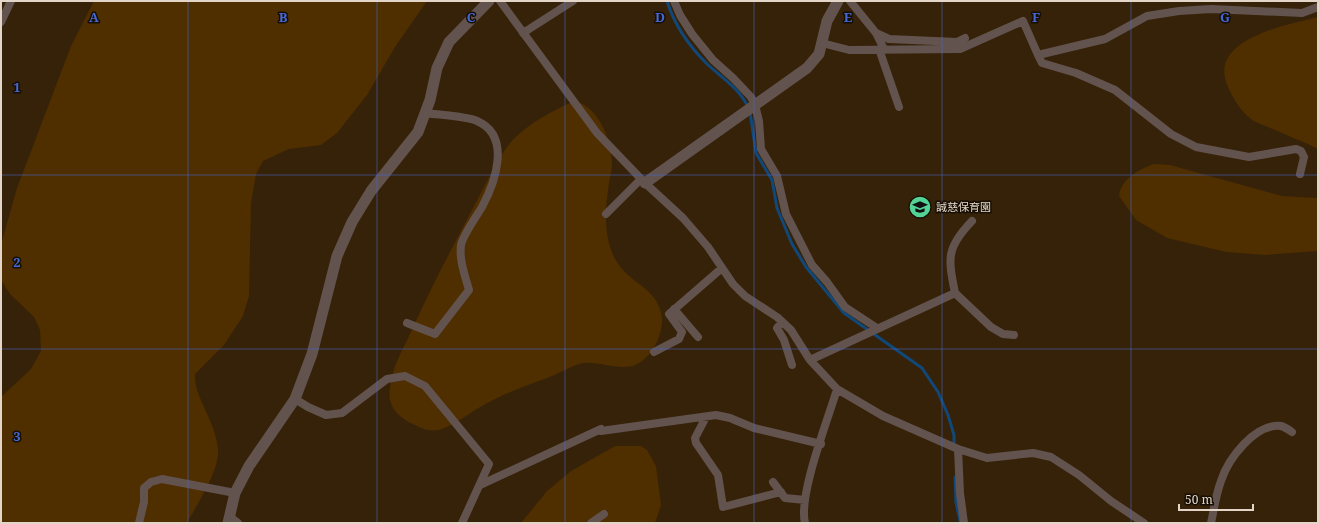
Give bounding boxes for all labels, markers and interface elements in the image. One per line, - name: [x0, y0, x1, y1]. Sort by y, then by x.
- text: A: [89, 8, 99, 26]
- text: B: [279, 8, 288, 26]
- text: C: [467, 8, 476, 26]
- text: D: [655, 8, 665, 26]
- text: E: [844, 8, 853, 26]
- text: F: [1032, 8, 1040, 26]
- text: G: [1220, 8, 1230, 26]
- text: 1: [13, 78, 21, 96]
- school or university icon: 誠慈保育園: [907, 194, 933, 220]
- place label: 誠慈保育園: [936, 199, 991, 214]
- text: 2: [13, 253, 21, 271]
- text: 3: [13, 427, 21, 445]
- scale bar: [1179, 486, 1253, 512]
- text: 50 m: [1185, 491, 1213, 508]

